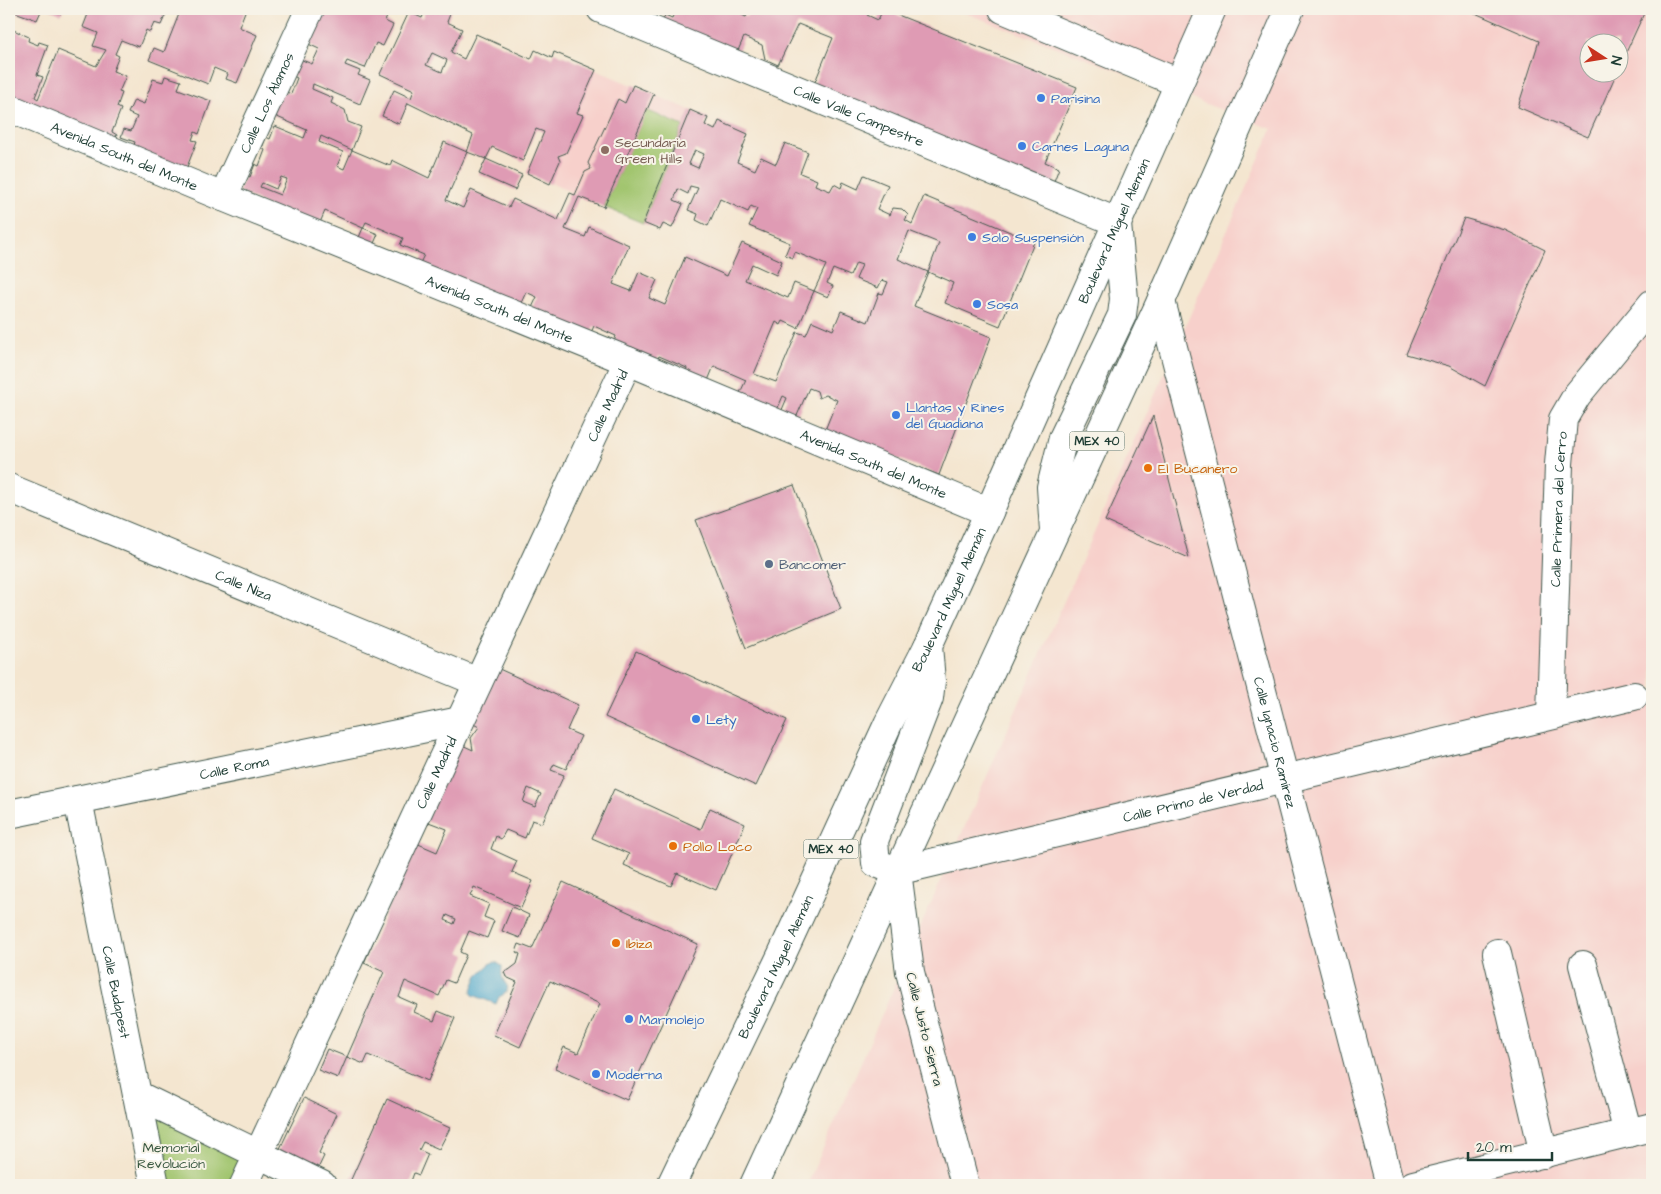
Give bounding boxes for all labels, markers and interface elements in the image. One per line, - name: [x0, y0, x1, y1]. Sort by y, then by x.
- north arrow: [1578, 32, 1628, 82]
- street label: Calle Los Álamos: [236, 49, 300, 157]
- text: N: [1605, 54, 1626, 67]
- street label: Calle Valle Campestre: [790, 81, 927, 152]
- place label: Parisina: [1051, 89, 1100, 109]
- marker: Parisina: [1035, 92, 1047, 104]
- street label: Avenida South del Monte: [48, 117, 201, 197]
- place label: Secundaria Green Hills: [615, 133, 686, 169]
- place label: Carnes Laguna: [1032, 137, 1129, 157]
- marker: Carnes Laguna: [1016, 140, 1028, 152]
- marker: Secundaria Green Hills: [599, 144, 611, 156]
- street label: Boulevard Miguel Alemán: [1074, 155, 1156, 307]
- place label: Solo Suspensión: [982, 228, 1084, 248]
- marker: Solo Suspensión: [966, 231, 978, 243]
- street label: Avenida South del Monte: [422, 271, 576, 349]
- place label: Sosa: [987, 295, 1018, 315]
- marker: Sosa: [971, 298, 983, 310]
- street label: Calle Madrid: [583, 367, 634, 445]
- place label: Llantas y Rines del Guadiana: [906, 398, 1004, 434]
- marker: Llantas y Rines del Guadiana: [890, 409, 902, 421]
- street label: Avenida South del Monte: [797, 425, 950, 504]
- street label: Calle Primera del Cerro: [1546, 430, 1573, 587]
- road number: MEX 40: [1070, 432, 1124, 451]
- place label: El Bucanero: [1158, 459, 1237, 479]
- marker: El Bucanero: [1142, 462, 1154, 474]
- street label: Boulevard Miguel Alemán: [907, 525, 992, 676]
- place label: Bancomer: [779, 555, 846, 575]
- marker: Bancomer: [763, 558, 775, 570]
- street label: Calle Niza: [212, 565, 275, 607]
- street label: Calle Ignacio Ramírez: [1248, 675, 1301, 811]
- place label: Lety: [706, 710, 737, 730]
- marker: Lety: [690, 713, 702, 725]
- street label: Calle Madrid: [412, 734, 463, 812]
- street label: Calle Roma: [198, 752, 271, 785]
- street label: Calle Primo de Verdad: [1121, 775, 1265, 828]
- place label: Pollo Loco: [683, 837, 752, 857]
- marker: Pollo Loco: [667, 840, 679, 852]
- road number: MEX 40: [804, 840, 858, 859]
- street label: Boulevard Miguel Alemán: [734, 892, 819, 1042]
- place label: Ibiza: [626, 934, 652, 954]
- marker: Ibiza: [610, 937, 622, 949]
- street label: Calle Budapest: [96, 944, 135, 1041]
- street label: Calle Justo Sierra: [900, 970, 948, 1088]
- place label: Marmolejo: [639, 1010, 704, 1030]
- marker: Marmolejo: [623, 1013, 635, 1025]
- place label: Moderna: [606, 1065, 662, 1085]
- marker: Moderna: [590, 1068, 602, 1080]
- scale bar: [1468, 1129, 1552, 1161]
- text: 20 m: [1476, 1137, 1512, 1158]
- park label: Memorial Revolución: [137, 1138, 205, 1174]

